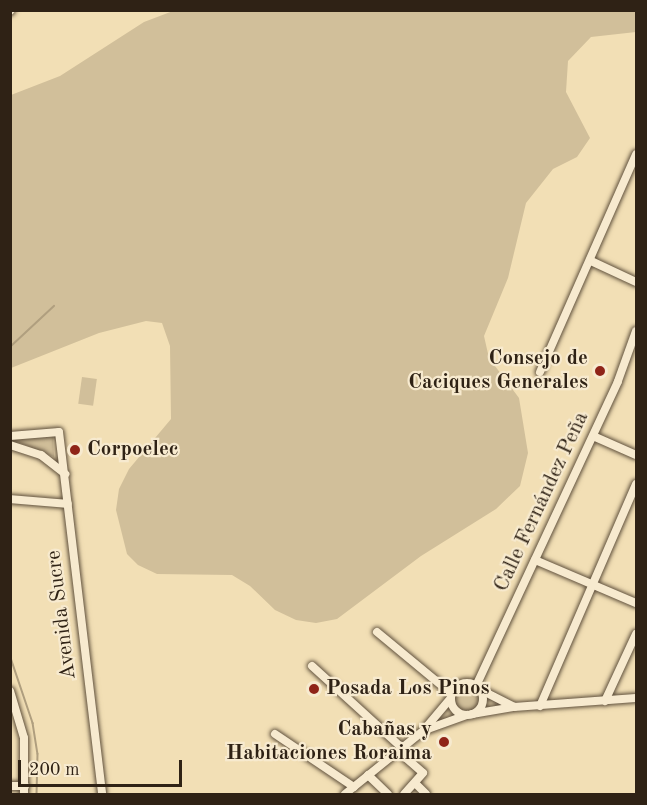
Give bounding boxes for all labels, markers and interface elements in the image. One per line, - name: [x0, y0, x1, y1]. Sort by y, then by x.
- place label: Consejo de Caciques Generales: [408, 346, 588, 396]
- marker: Consejo de Caciques Generales: [593, 364, 607, 378]
- street label: Calle Fernández Peña: [489, 408, 595, 596]
- place label: Corpoelec: [87, 437, 179, 463]
- marker: Corpoelec: [68, 443, 82, 457]
- street label: Avenida Sucre: [42, 549, 82, 681]
- place label: Posada Los Pinos: [326, 676, 490, 702]
- marker: Posada Los Pinos: [307, 682, 321, 696]
- place label: Cabañas y Habitaciones Roraima: [226, 717, 432, 767]
- marker: Cabañas y Habitaciones Roraima: [437, 735, 451, 749]
- scale bar: [21, 748, 184, 786]
- text: 200 m: [29, 761, 80, 779]

